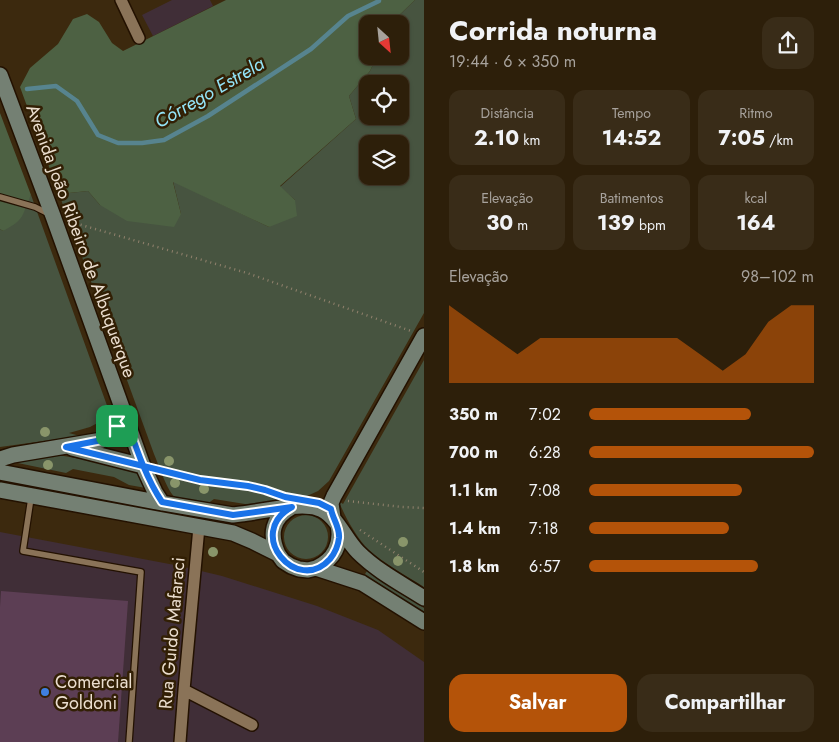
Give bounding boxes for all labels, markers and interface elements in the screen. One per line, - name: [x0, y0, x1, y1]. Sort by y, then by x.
- text: Corrida noturna: [449, 10, 657, 51]
- north arrow: [359, 15, 409, 65]
- map controls: [359, 15, 409, 185]
- button: share: [762, 17, 814, 69]
- water label: Córrego Estrela: [149, 50, 270, 135]
- text: 19:44 · 6 × 350 m: [449, 50, 576, 73]
- button: locate: [359, 75, 409, 125]
- street label: Avenida João Ribeiro de Albuquerque: [19, 101, 143, 381]
- text: Distância: [480, 103, 534, 123]
- text: Tempo: [612, 103, 651, 123]
- text: Ritmo: [739, 103, 773, 123]
- text: 2.10: [474, 123, 519, 153]
- text: 14:52: [602, 123, 661, 153]
- text: 7:05: [718, 123, 765, 153]
- text: km: [519, 130, 540, 150]
- text: /km: [765, 130, 794, 150]
- button: layers: [359, 135, 409, 185]
- text: Elevação: [481, 188, 533, 208]
- text: Batimentos: [600, 188, 663, 208]
- text: kcal: [745, 188, 767, 208]
- text: 30: [486, 208, 513, 238]
- text: 139: [597, 208, 635, 238]
- text: 164: [736, 208, 776, 238]
- text: m: [513, 215, 528, 235]
- text: bpm: [635, 215, 666, 235]
- text: Elevação: [449, 265, 508, 288]
- text: 98–102 m: [741, 265, 814, 288]
- text: 350 m: [449, 403, 498, 426]
- text: 7:02: [529, 403, 561, 426]
- pin: [96, 405, 138, 447]
- icon: arrive: [103, 412, 131, 440]
- text: 700 m: [449, 441, 498, 464]
- text: 6:28: [529, 441, 561, 464]
- text: 1.1 km: [449, 479, 498, 502]
- text: 7:08: [529, 479, 561, 502]
- text: 1.4 km: [449, 517, 501, 540]
- text: 7:18: [529, 517, 558, 540]
- text: 1.8 km: [449, 555, 499, 578]
- text: 6:57: [529, 555, 560, 578]
- street label: Rua Guido Mafaraci: [152, 556, 192, 710]
- place label: Comercial Goldoni: [55, 669, 132, 716]
- button: Salvar: [449, 674, 627, 732]
- button: Compartilhar: [637, 674, 814, 732]
- marker: Comercial Goldoni: [39, 686, 51, 698]

